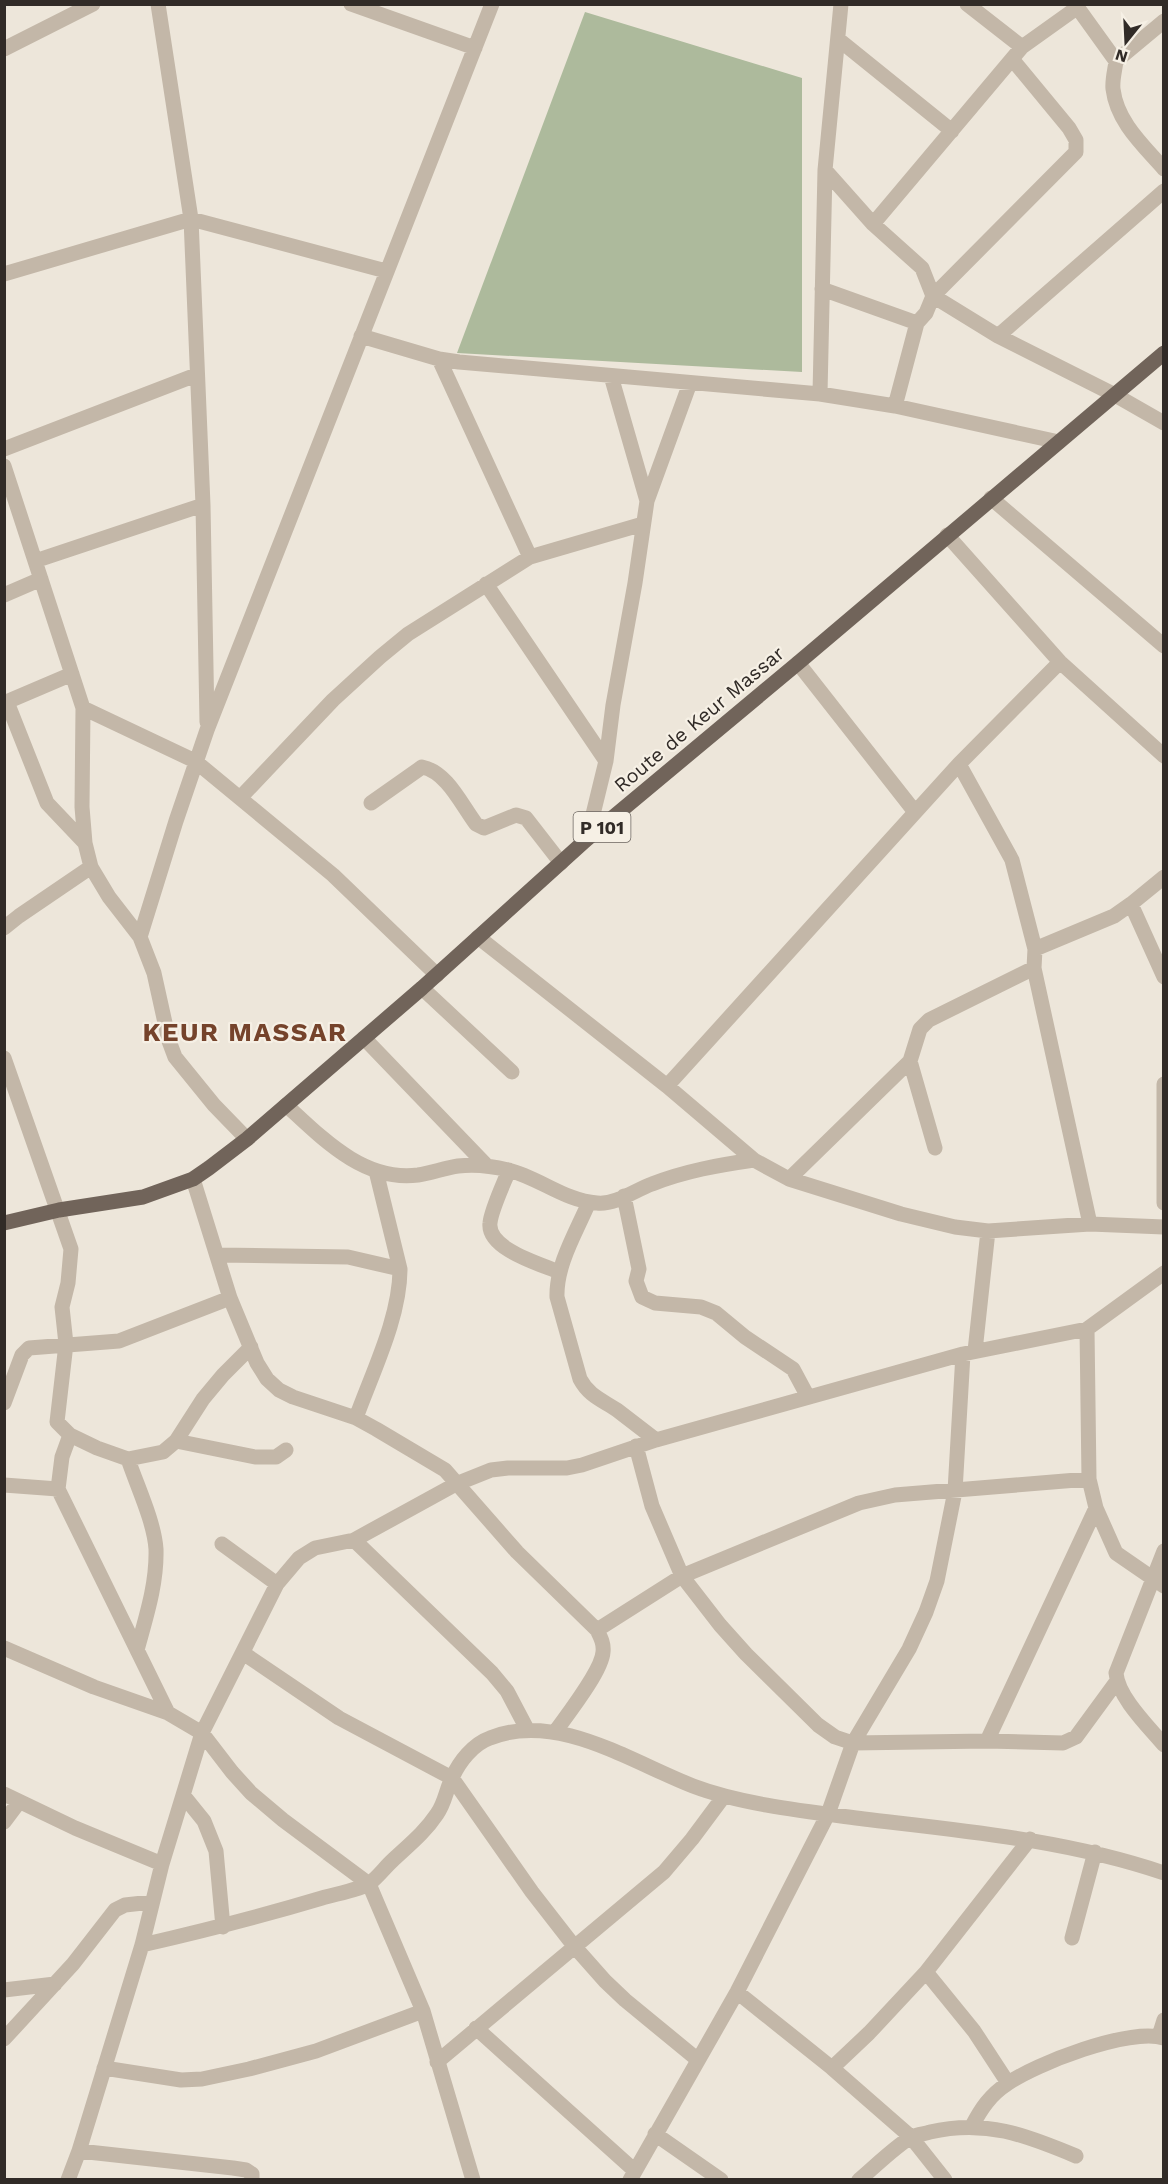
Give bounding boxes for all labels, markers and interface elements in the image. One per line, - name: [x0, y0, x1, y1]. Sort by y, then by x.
- north arrow: [1096, 12, 1156, 72]
- text: N: [1113, 45, 1130, 67]
- street label: Route de Keur Massar: [609, 641, 789, 797]
- road number: P 101: [574, 812, 630, 842]
- district label: KEUR MASSAR: [143, 1017, 347, 1047]

